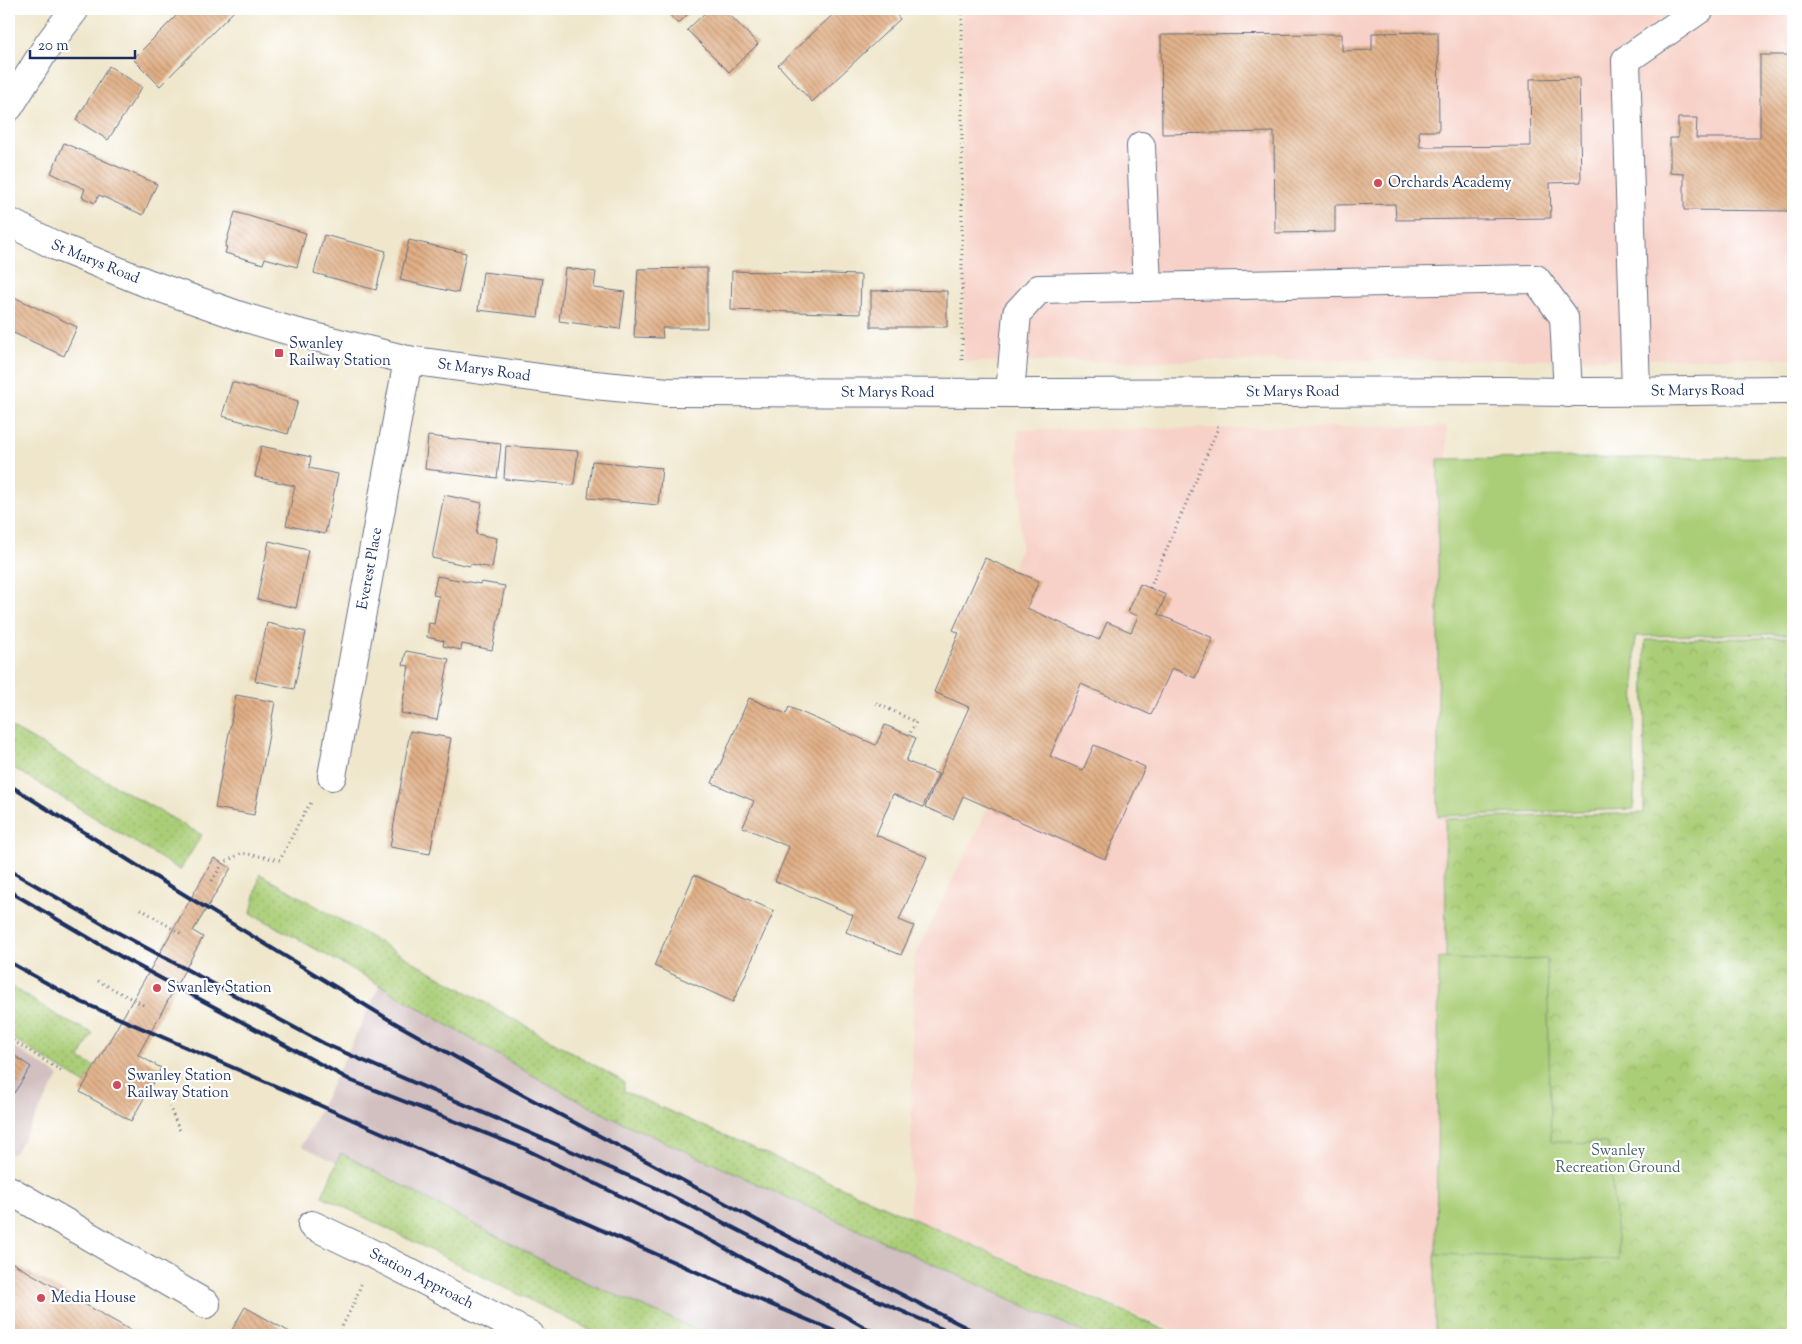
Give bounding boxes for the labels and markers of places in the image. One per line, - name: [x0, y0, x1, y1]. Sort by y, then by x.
- place label: Orchards Academy: [1388, 173, 1512, 194]
- marker: Orchards Academy: [1372, 177, 1384, 189]
- place label: Swanley Railway Station: [289, 334, 391, 372]
- marker: Swanley Railway Station: [273, 347, 285, 359]
- place label: Swanley Station: [167, 978, 272, 999]
- marker: Swanley Station: [151, 982, 163, 994]
- place label: Swanley Station Railway Station: [127, 1066, 232, 1104]
- marker: Swanley Station Railway Station: [111, 1079, 123, 1091]
- place label: Media House: [51, 1288, 136, 1309]
- marker: Media House: [35, 1292, 47, 1304]

